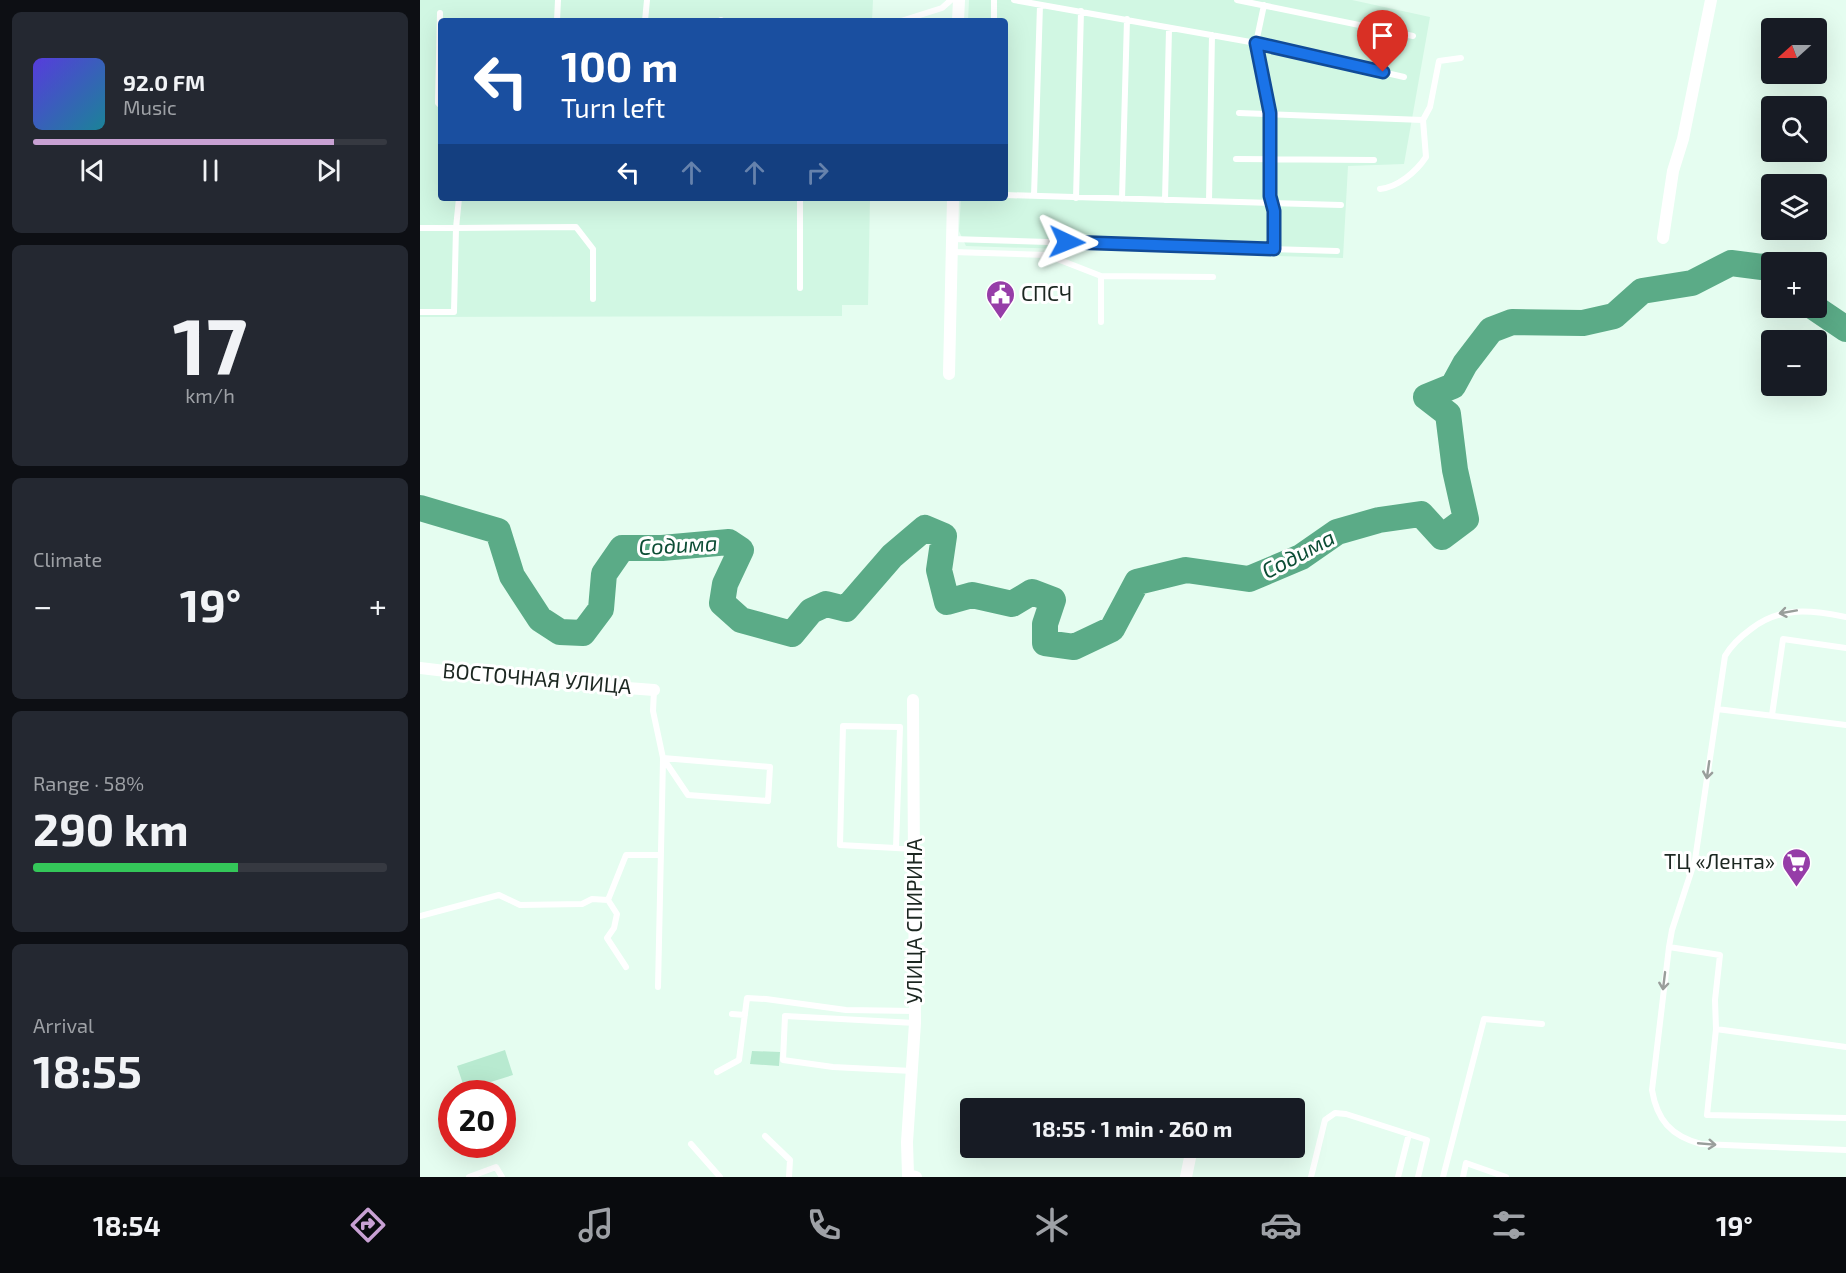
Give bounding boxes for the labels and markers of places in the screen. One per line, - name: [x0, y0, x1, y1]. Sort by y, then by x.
- pin: [1357, 10, 1408, 72]
- public building icon: СПСЧ: [984, 278, 1016, 320]
- place label: СПСЧ: [1021, 280, 1072, 305]
- supermarket icon: ТЦ «Лента»: [1780, 846, 1812, 888]
- place label: ТЦ «Лента»: [1664, 848, 1775, 873]

